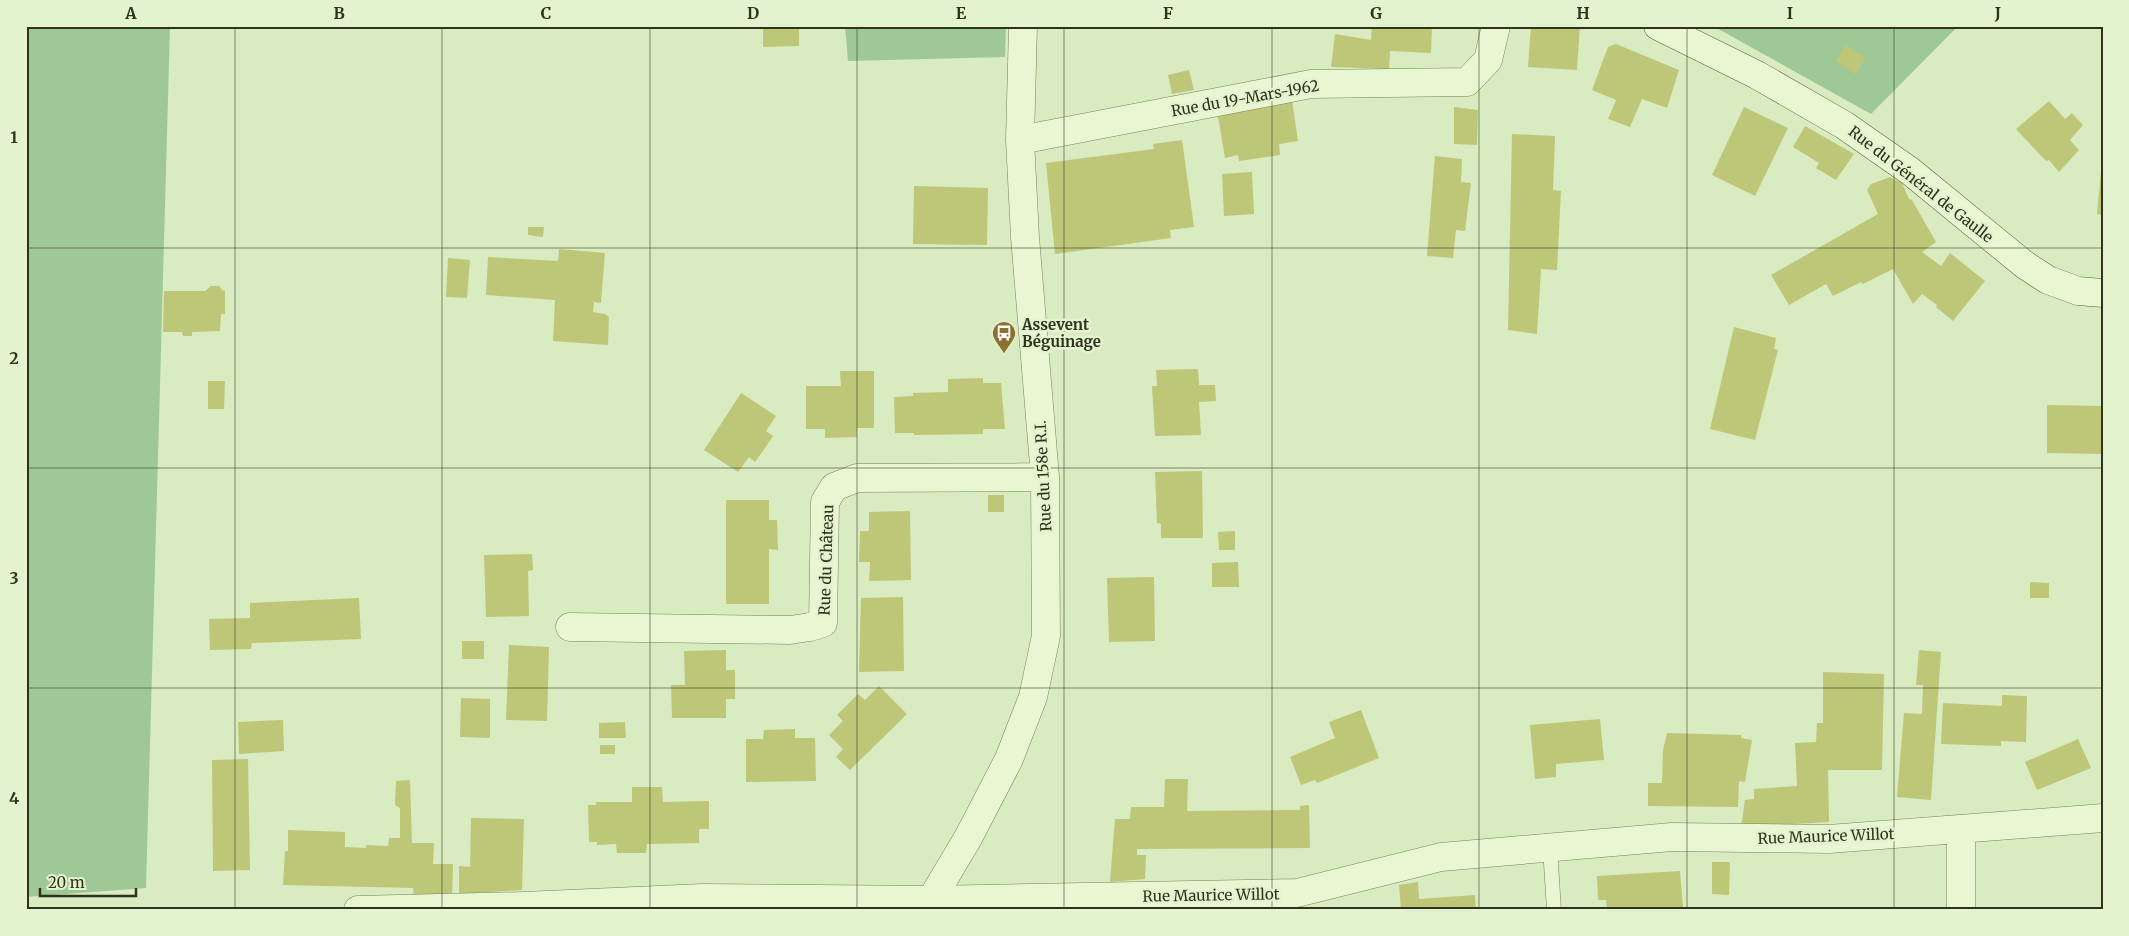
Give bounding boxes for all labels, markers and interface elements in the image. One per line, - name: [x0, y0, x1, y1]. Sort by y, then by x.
- text: A: [124, 3, 137, 23]
- text: B: [333, 3, 345, 23]
- text: C: [541, 3, 551, 23]
- text: D: [747, 3, 759, 23]
- text: E: [956, 3, 967, 23]
- text: F: [1163, 3, 1173, 23]
- text: G: [1370, 3, 1382, 23]
- text: H: [1576, 3, 1590, 23]
- text: I: [1787, 3, 1793, 23]
- text: J: [1994, 3, 2001, 23]
- street label: Rue du 19-Mars-1962: [1170, 76, 1320, 120]
- street label: Rue du Général de Gaulle: [1845, 122, 1997, 247]
- text: 1: [10, 127, 18, 147]
- place label: Assevent Béguinage: [1021, 315, 1101, 351]
- bus stop icon: Assevent Béguinage: [991, 320, 1017, 354]
- text: 2: [9, 348, 19, 368]
- street label: Rue du 158e R.I.: [1031, 420, 1055, 532]
- street label: Rue du Château: [815, 504, 837, 616]
- text: 3: [9, 568, 19, 588]
- text: 4: [9, 788, 19, 808]
- street label: Rue Maurice Willot: [1757, 824, 1895, 848]
- scale bar: [40, 866, 136, 898]
- text: 20 m: [48, 873, 85, 892]
- street label: Rue Maurice Willot: [1142, 884, 1280, 906]

